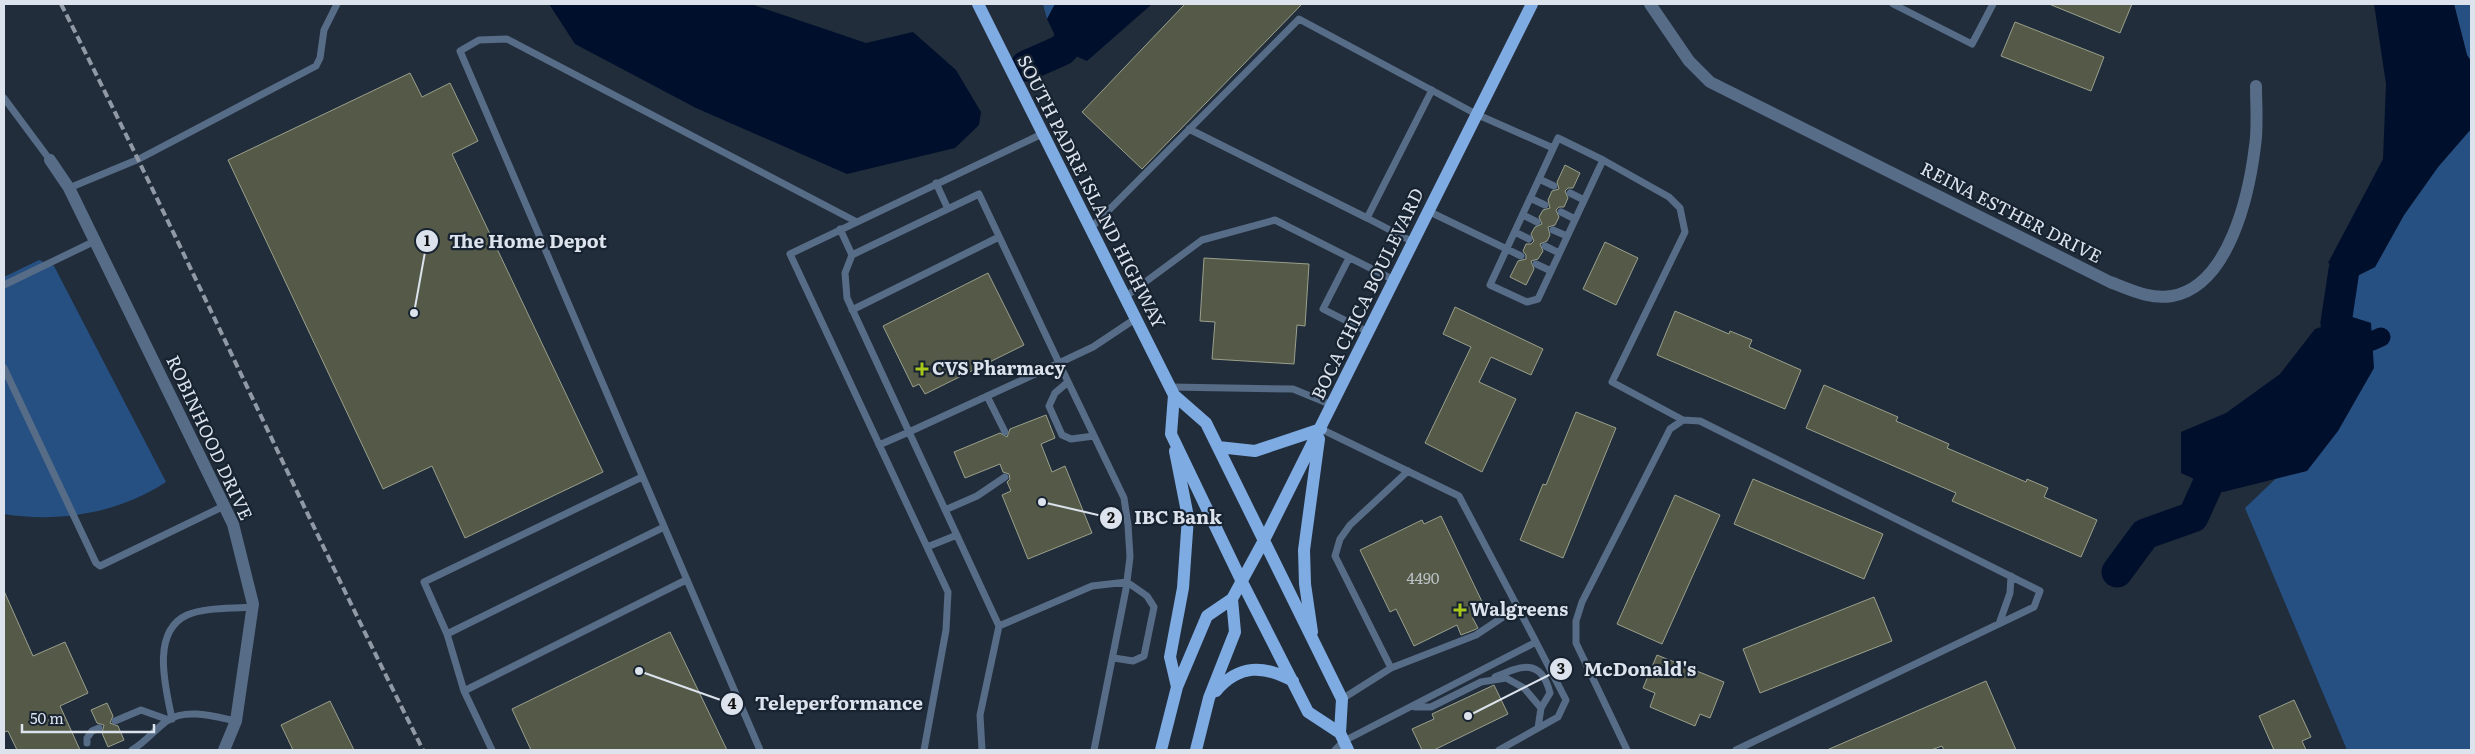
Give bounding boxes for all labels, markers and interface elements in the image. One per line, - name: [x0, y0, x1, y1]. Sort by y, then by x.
- street label: SOUTH PADRE ISLAND HIGHWAY: [1011, 50, 1173, 333]
- street label: REINA ESTHER DRIVE: [1916, 154, 2107, 269]
- street label: BOCA CHICA BOULEVARD: [1304, 183, 1430, 404]
- callout: The Home Depot: [414, 224, 617, 258]
- text: The Home Depot: [449, 226, 607, 254]
- text: 1: [424, 228, 430, 251]
- street label: ROBINHOOD DRIVE: [160, 350, 260, 524]
- place label: CVS Pharmacy: [932, 354, 1065, 381]
- marker: CVS Pharmacy: [916, 363, 928, 375]
- callout: IBC Bank: [1099, 501, 1232, 535]
- text: IBC Bank: [1134, 502, 1222, 530]
- text: 2: [1107, 505, 1115, 528]
- house number: 4490: [1406, 566, 1440, 589]
- place label: Walgreens: [1470, 595, 1568, 622]
- marker: Walgreens: [1454, 604, 1466, 616]
- callout: McDonald's: [1549, 652, 1706, 686]
- text: McDonald's: [1584, 654, 1696, 682]
- text: 3: [1557, 656, 1565, 679]
- callout: Teleperformance: [720, 687, 933, 721]
- text: Teleperformance: [755, 688, 923, 716]
- text: 4: [727, 691, 737, 714]
- scale bar: [22, 702, 155, 734]
- text: 50 m: [30, 706, 64, 729]

